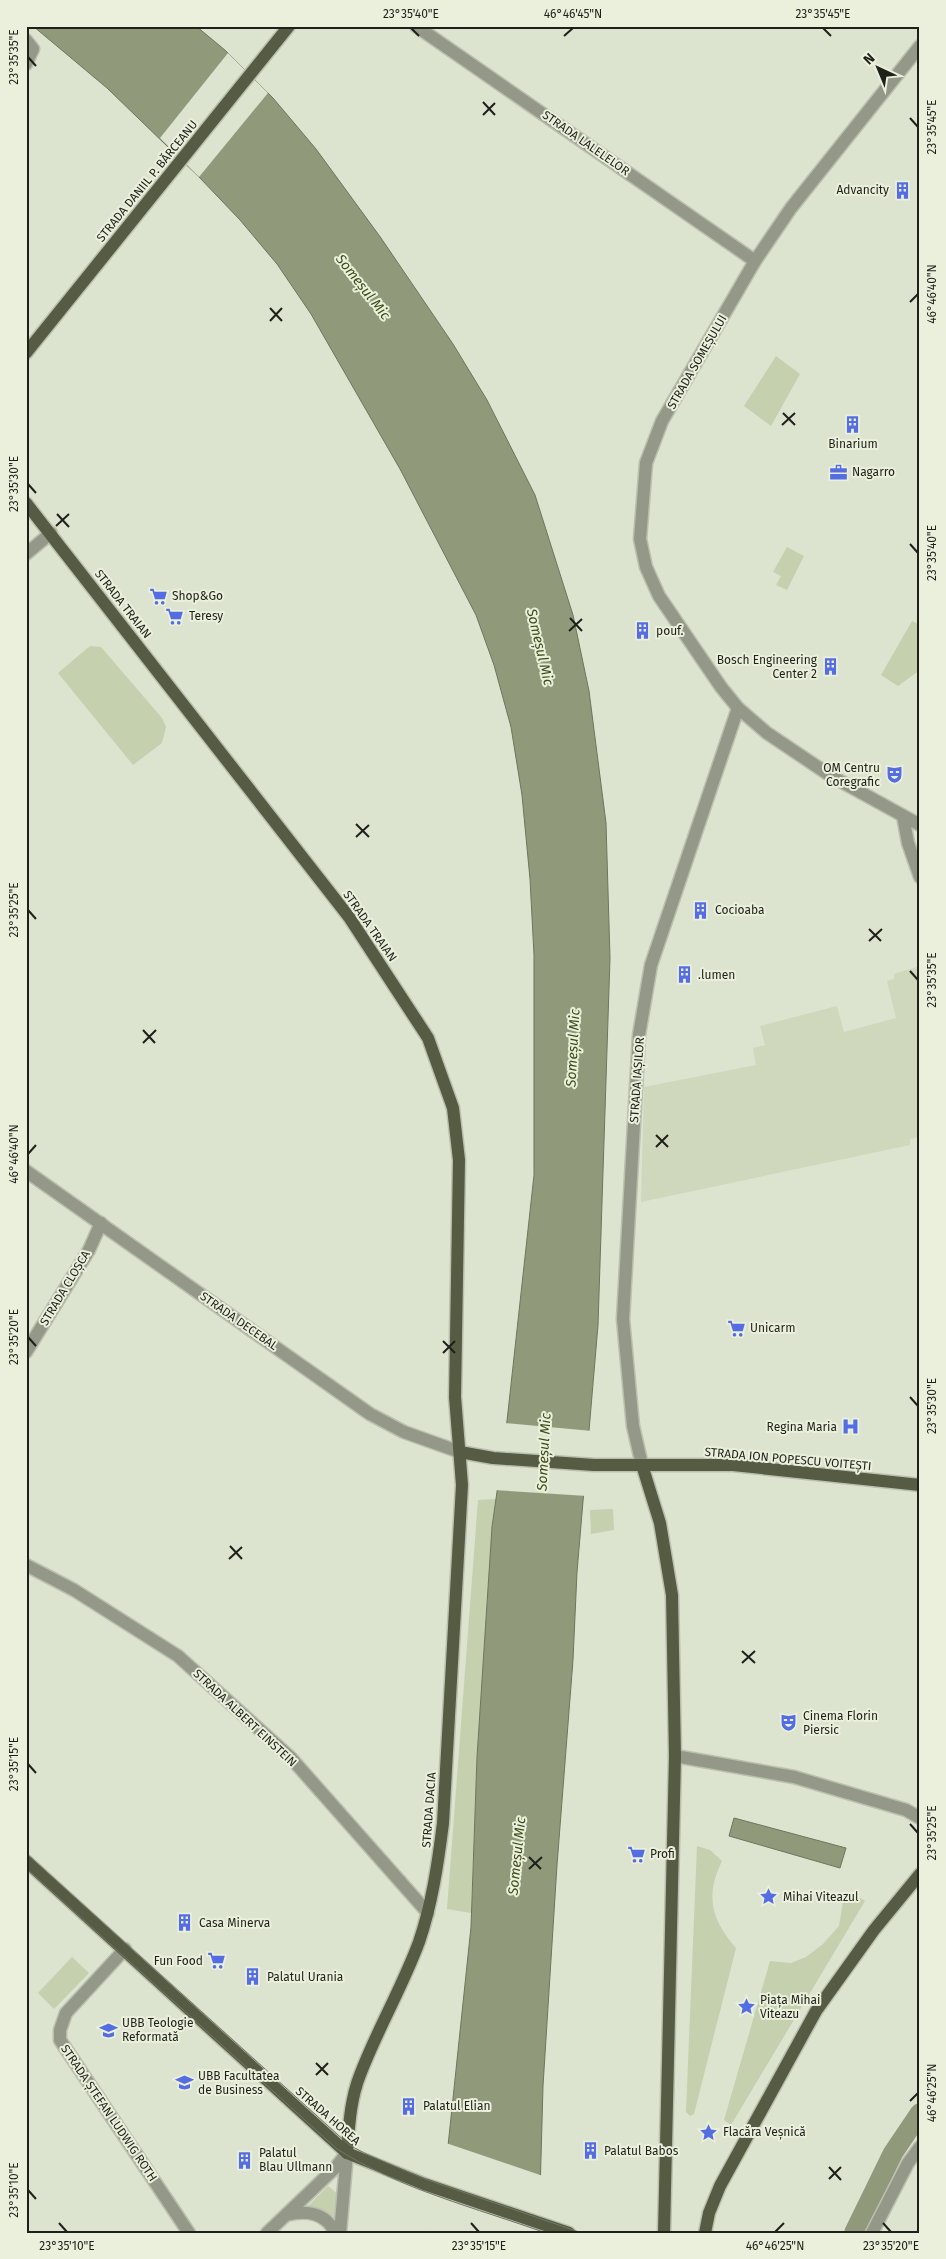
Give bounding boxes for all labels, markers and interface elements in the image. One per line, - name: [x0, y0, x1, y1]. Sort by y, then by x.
- text: 23°35'40"E: [383, 7, 439, 21]
- text: 46°46'45"N: [544, 7, 602, 21]
- text: 23°35'45"E: [795, 7, 851, 21]
- text: 23°35'35"E: [7, 29, 21, 85]
- north arrow: [854, 42, 904, 92]
- text: N: [860, 50, 879, 68]
- text: 23°35'45"E: [925, 99, 939, 155]
- street label: STRADA LALELELOR: [540, 108, 632, 178]
- street label: STRADA DANIIL P. BĂRCEANU: [93, 117, 200, 245]
- building icon: Advancity: [893, 180, 913, 200]
- place label: Advancity: [836, 183, 889, 197]
- water label: Someșul Mic: [332, 250, 394, 323]
- text: 46°46'40"N: [925, 264, 939, 324]
- street label: STRADA SOMEȘULUI: [664, 312, 731, 412]
- building icon: Binarium: [843, 415, 863, 435]
- place label: Binarium: [828, 437, 878, 451]
- text: 23°35'30"E: [7, 456, 21, 512]
- office icon: Nagarro: [828, 462, 848, 482]
- place label: Nagarro: [852, 465, 895, 479]
- text: 23°35'40"E: [925, 525, 939, 581]
- street label: STRADA TRAIAN: [92, 567, 154, 641]
- supermarket icon: Shop&Go: [148, 586, 168, 606]
- place label: Shop&Go: [172, 589, 223, 603]
- supermarket icon: Teresy: [165, 606, 185, 626]
- water label: Someșul Mic: [523, 606, 557, 687]
- place label: Teresy: [189, 609, 223, 623]
- building icon: pouf.: [632, 621, 652, 641]
- place label: pouf.: [656, 624, 684, 638]
- place label: Bosch Engineering Center 2: [717, 653, 818, 681]
- building icon: Bosch Engineering Center 2: [821, 657, 841, 677]
- place label: OM Centru Coregrafic: [823, 761, 880, 789]
- theatre icon: OM Centru Coregrafic: [884, 765, 904, 785]
- text: 23°35'25"E: [7, 882, 21, 938]
- street label: STRADA TRAIAN: [340, 888, 400, 964]
- building icon: Cocioaba: [691, 900, 711, 920]
- place label: Cocioaba: [715, 903, 765, 917]
- text: 23°35'35"E: [925, 952, 939, 1008]
- building icon: .lumen: [674, 965, 694, 985]
- place label: .lumen: [698, 968, 735, 982]
- water label: Someșul Mic: [562, 1008, 584, 1089]
- street label: STRADA IAȘILOR: [627, 1037, 648, 1123]
- text: 46°46'40"N: [7, 1124, 21, 1184]
- street label: STRADA CLOȘCA: [37, 1248, 94, 1329]
- street label: STRADA DECEBAL: [198, 1289, 281, 1353]
- text: 23°35'20"E: [7, 1309, 21, 1365]
- supermarket icon: Unicarm: [726, 1318, 746, 1338]
- place label: Unicarm: [750, 1321, 795, 1335]
- text: 23°35'30"E: [925, 1378, 939, 1434]
- water label: Someșul Mic: [533, 1412, 555, 1493]
- hospital icon: Regina Maria: [841, 1417, 861, 1437]
- place label: Regina Maria: [767, 1420, 837, 1434]
- street label: STRADA ION POPESCU VOITEȘTI: [704, 1445, 872, 1474]
- street label: STRADA ALBERT EINSTEIN: [190, 1666, 300, 1770]
- place label: Cinema Florin Piersic: [803, 1709, 878, 1737]
- theatre icon: Cinema Florin Piersic: [779, 1713, 799, 1733]
- text: 23°35'15"E: [7, 1737, 21, 1791]
- street label: STRADA DACIA: [419, 1772, 439, 1848]
- text: 23°35'25"E: [925, 1805, 939, 1861]
- water label: Someșul Mic: [504, 1816, 530, 1897]
- supermarket icon: Profi: [626, 1844, 646, 1864]
- place label: Profi: [650, 1847, 675, 1861]
- place icon: Mihai Viteazul: [759, 1887, 779, 1907]
- place label: Mihai Viteazul: [783, 1890, 859, 1904]
- building icon: Casa Minerva: [175, 1913, 195, 1933]
- place label: Casa Minerva: [199, 1916, 270, 1930]
- supermarket icon: Fun Food: [207, 1951, 227, 1971]
- place label: Fun Food: [154, 1954, 203, 1968]
- building icon: Palatul Urania: [243, 1967, 263, 1987]
- place label: Palatul Urania: [267, 1970, 343, 1984]
- place label: Piața Mihai Viteazu: [760, 1993, 821, 2021]
- place icon: Piața Mihai Viteazu: [736, 1997, 756, 2017]
- place label: UBB Teologie Reformată: [122, 2016, 193, 2044]
- school or university icon: UBB Teologie Reformată: [98, 2020, 118, 2040]
- street label: STRADA ȘTEFAN LUDWIG ROTH: [57, 2042, 160, 2184]
- text: 46°46'25"N: [925, 2064, 939, 2122]
- place label: UBB Facultatea de Business: [198, 2069, 279, 2097]
- school or university icon: UBB Facultatea de Business: [174, 2073, 194, 2093]
- street label: STRADA HOREA: [293, 2084, 363, 2148]
- building icon: Palatul Elian: [399, 2096, 419, 2116]
- place label: Palatul Elian: [423, 2099, 491, 2113]
- place icon: Flacăra Veșnică: [699, 2122, 719, 2142]
- place label: Flacăra Veșnică: [723, 2125, 806, 2140]
- building icon: Palatul Babos: [580, 2141, 600, 2161]
- place label: Palatul Babos: [604, 2144, 679, 2158]
- place label: Palatul Blau Ullmann: [259, 2146, 332, 2174]
- building icon: Palatul Blau Ullmann: [235, 2150, 255, 2170]
- text: 23°35'10"E: [7, 2162, 21, 2218]
- text: 23°35'10"E: [39, 2239, 95, 2253]
- text: 23°35'15"E: [452, 2239, 506, 2253]
- text: 46°46'25"N: [746, 2239, 804, 2253]
- text: 23°35'20"E: [863, 2239, 919, 2253]

